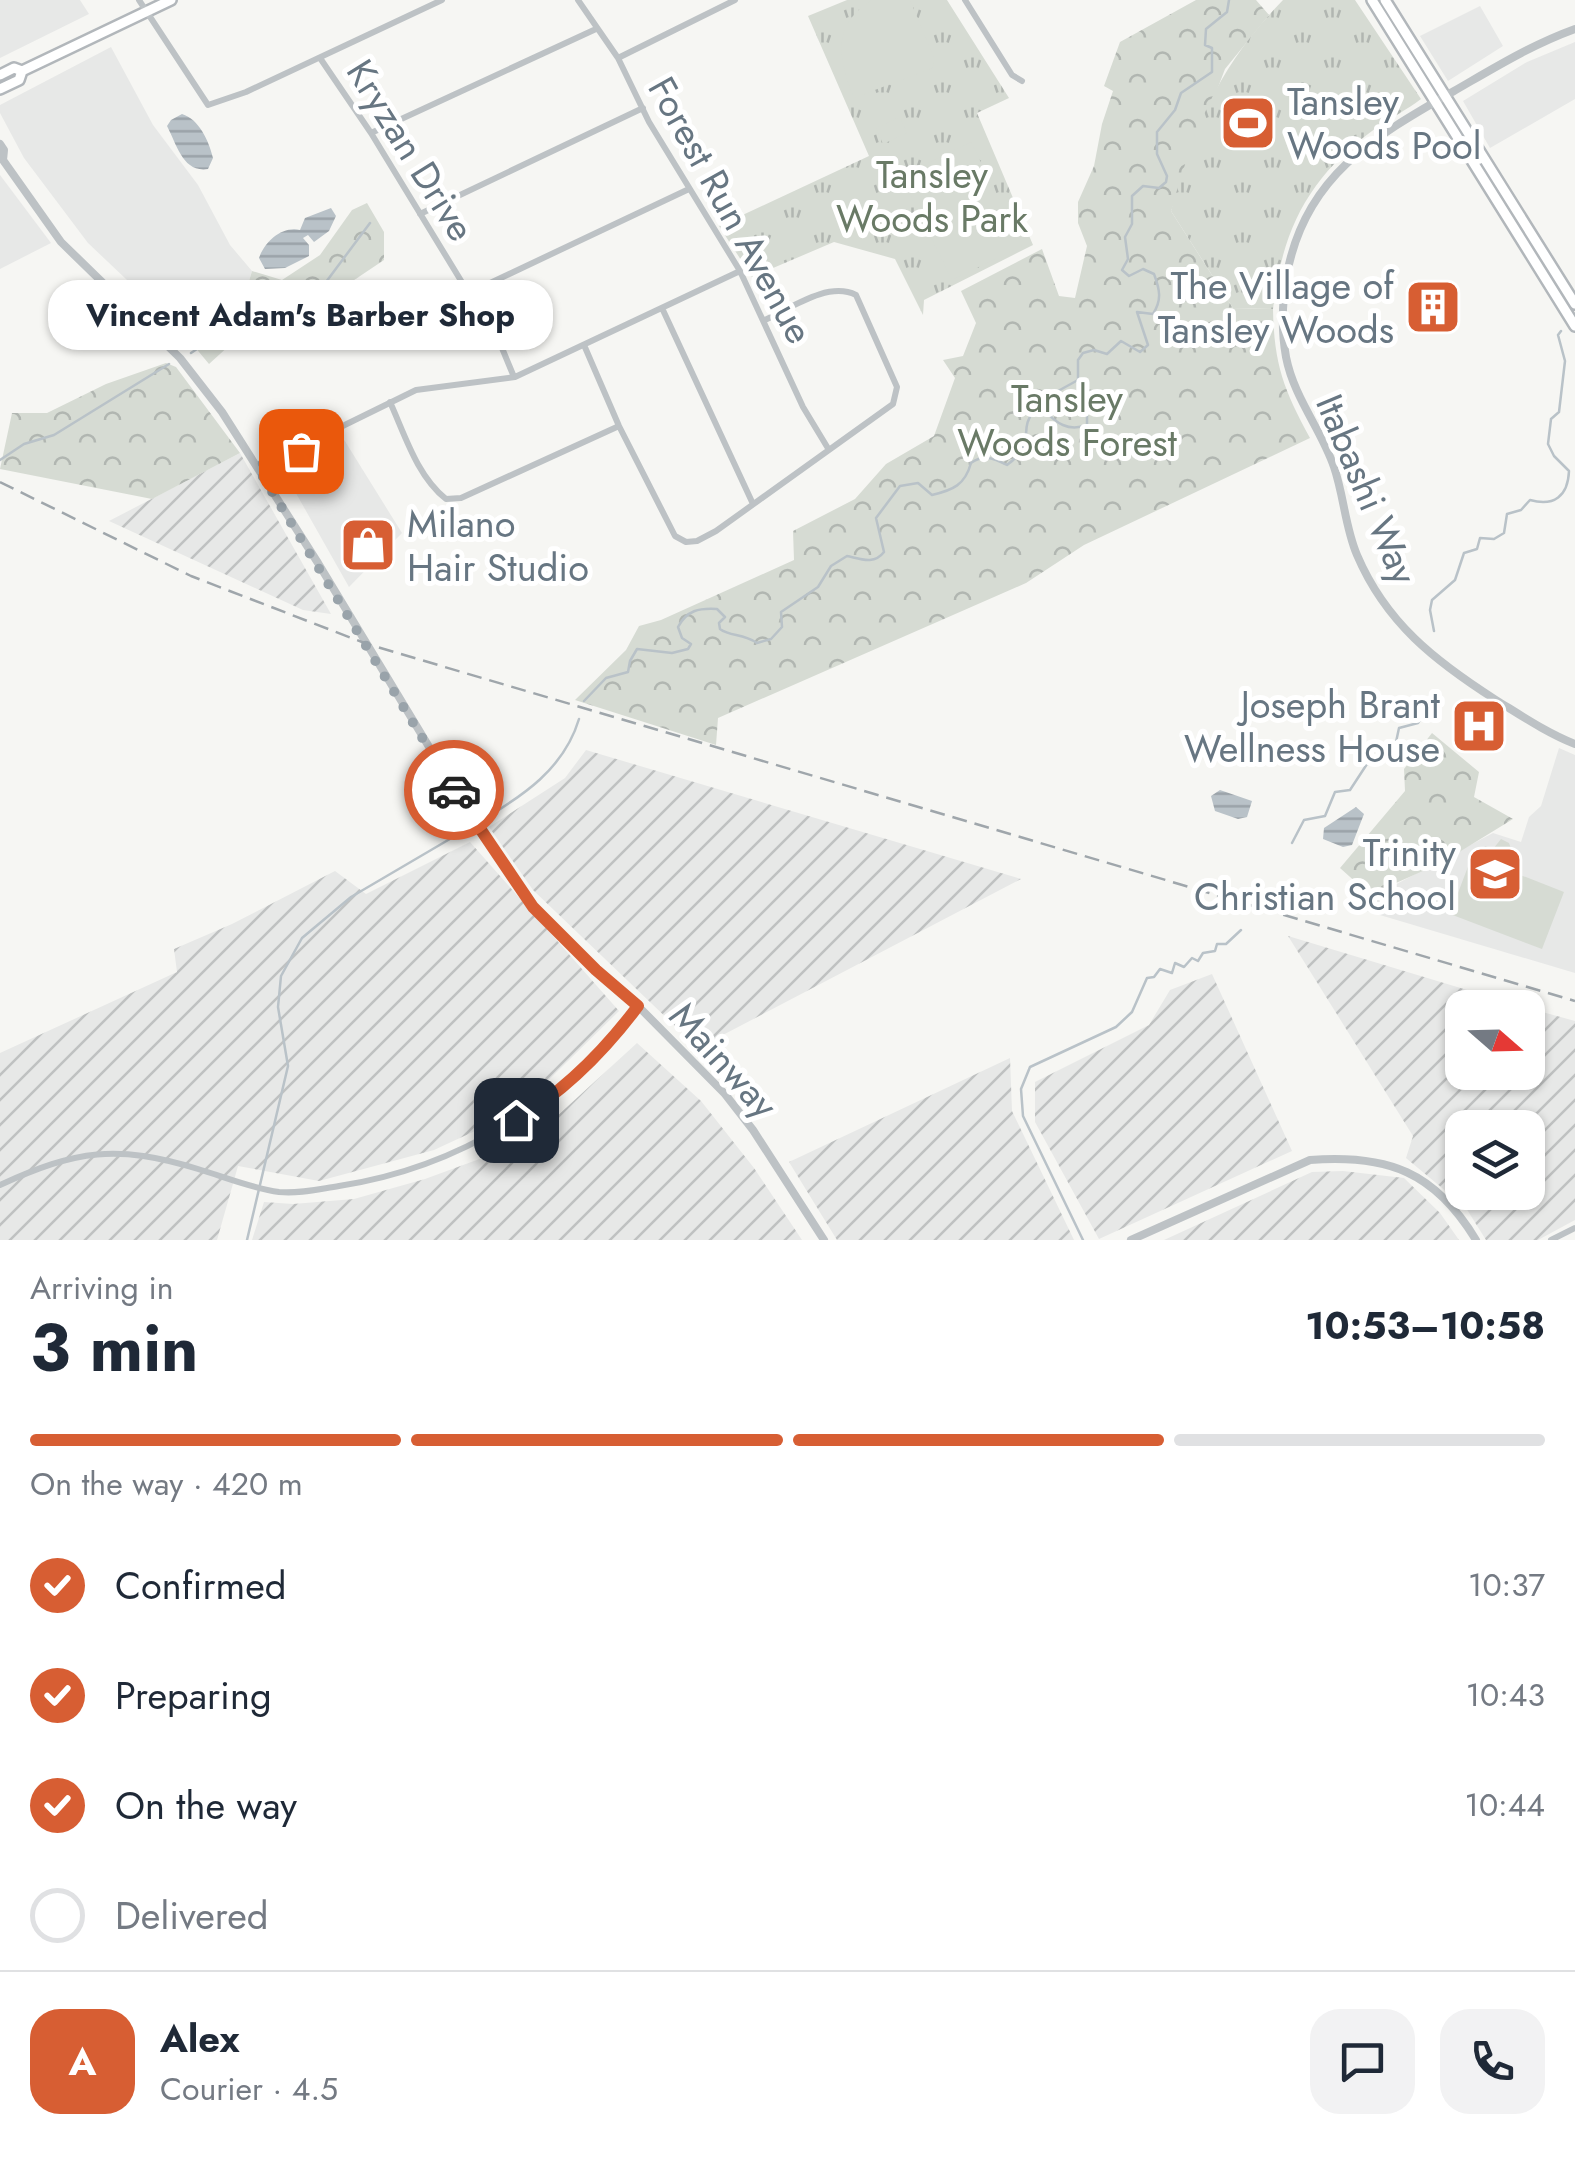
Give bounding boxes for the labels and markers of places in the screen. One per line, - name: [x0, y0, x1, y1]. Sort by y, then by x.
- place label: Tansley Woods Pool: [1287, 74, 1481, 173]
- sports icon: Tansley Woods Pool: [1218, 93, 1278, 153]
- place label: The Village of Tansley Woods: [1158, 258, 1395, 357]
- building icon: The Village of Tansley Woods: [1403, 277, 1463, 337]
- callout: Vincent Adam's Barber Shop: [49, 281, 554, 351]
- pin: [259, 409, 344, 494]
- place label: Milano Hair Studio: [407, 496, 589, 595]
- shop icon: Milano Hair Studio: [338, 515, 398, 575]
- place label: Joseph Brant Wellness House: [1184, 677, 1440, 776]
- hospital icon: Joseph Brant Wellness House: [1449, 696, 1509, 756]
- place label: Trinity Christian School: [1194, 825, 1456, 924]
- school or university icon: Trinity Christian School: [1465, 844, 1525, 904]
- pin: [474, 1078, 559, 1163]

